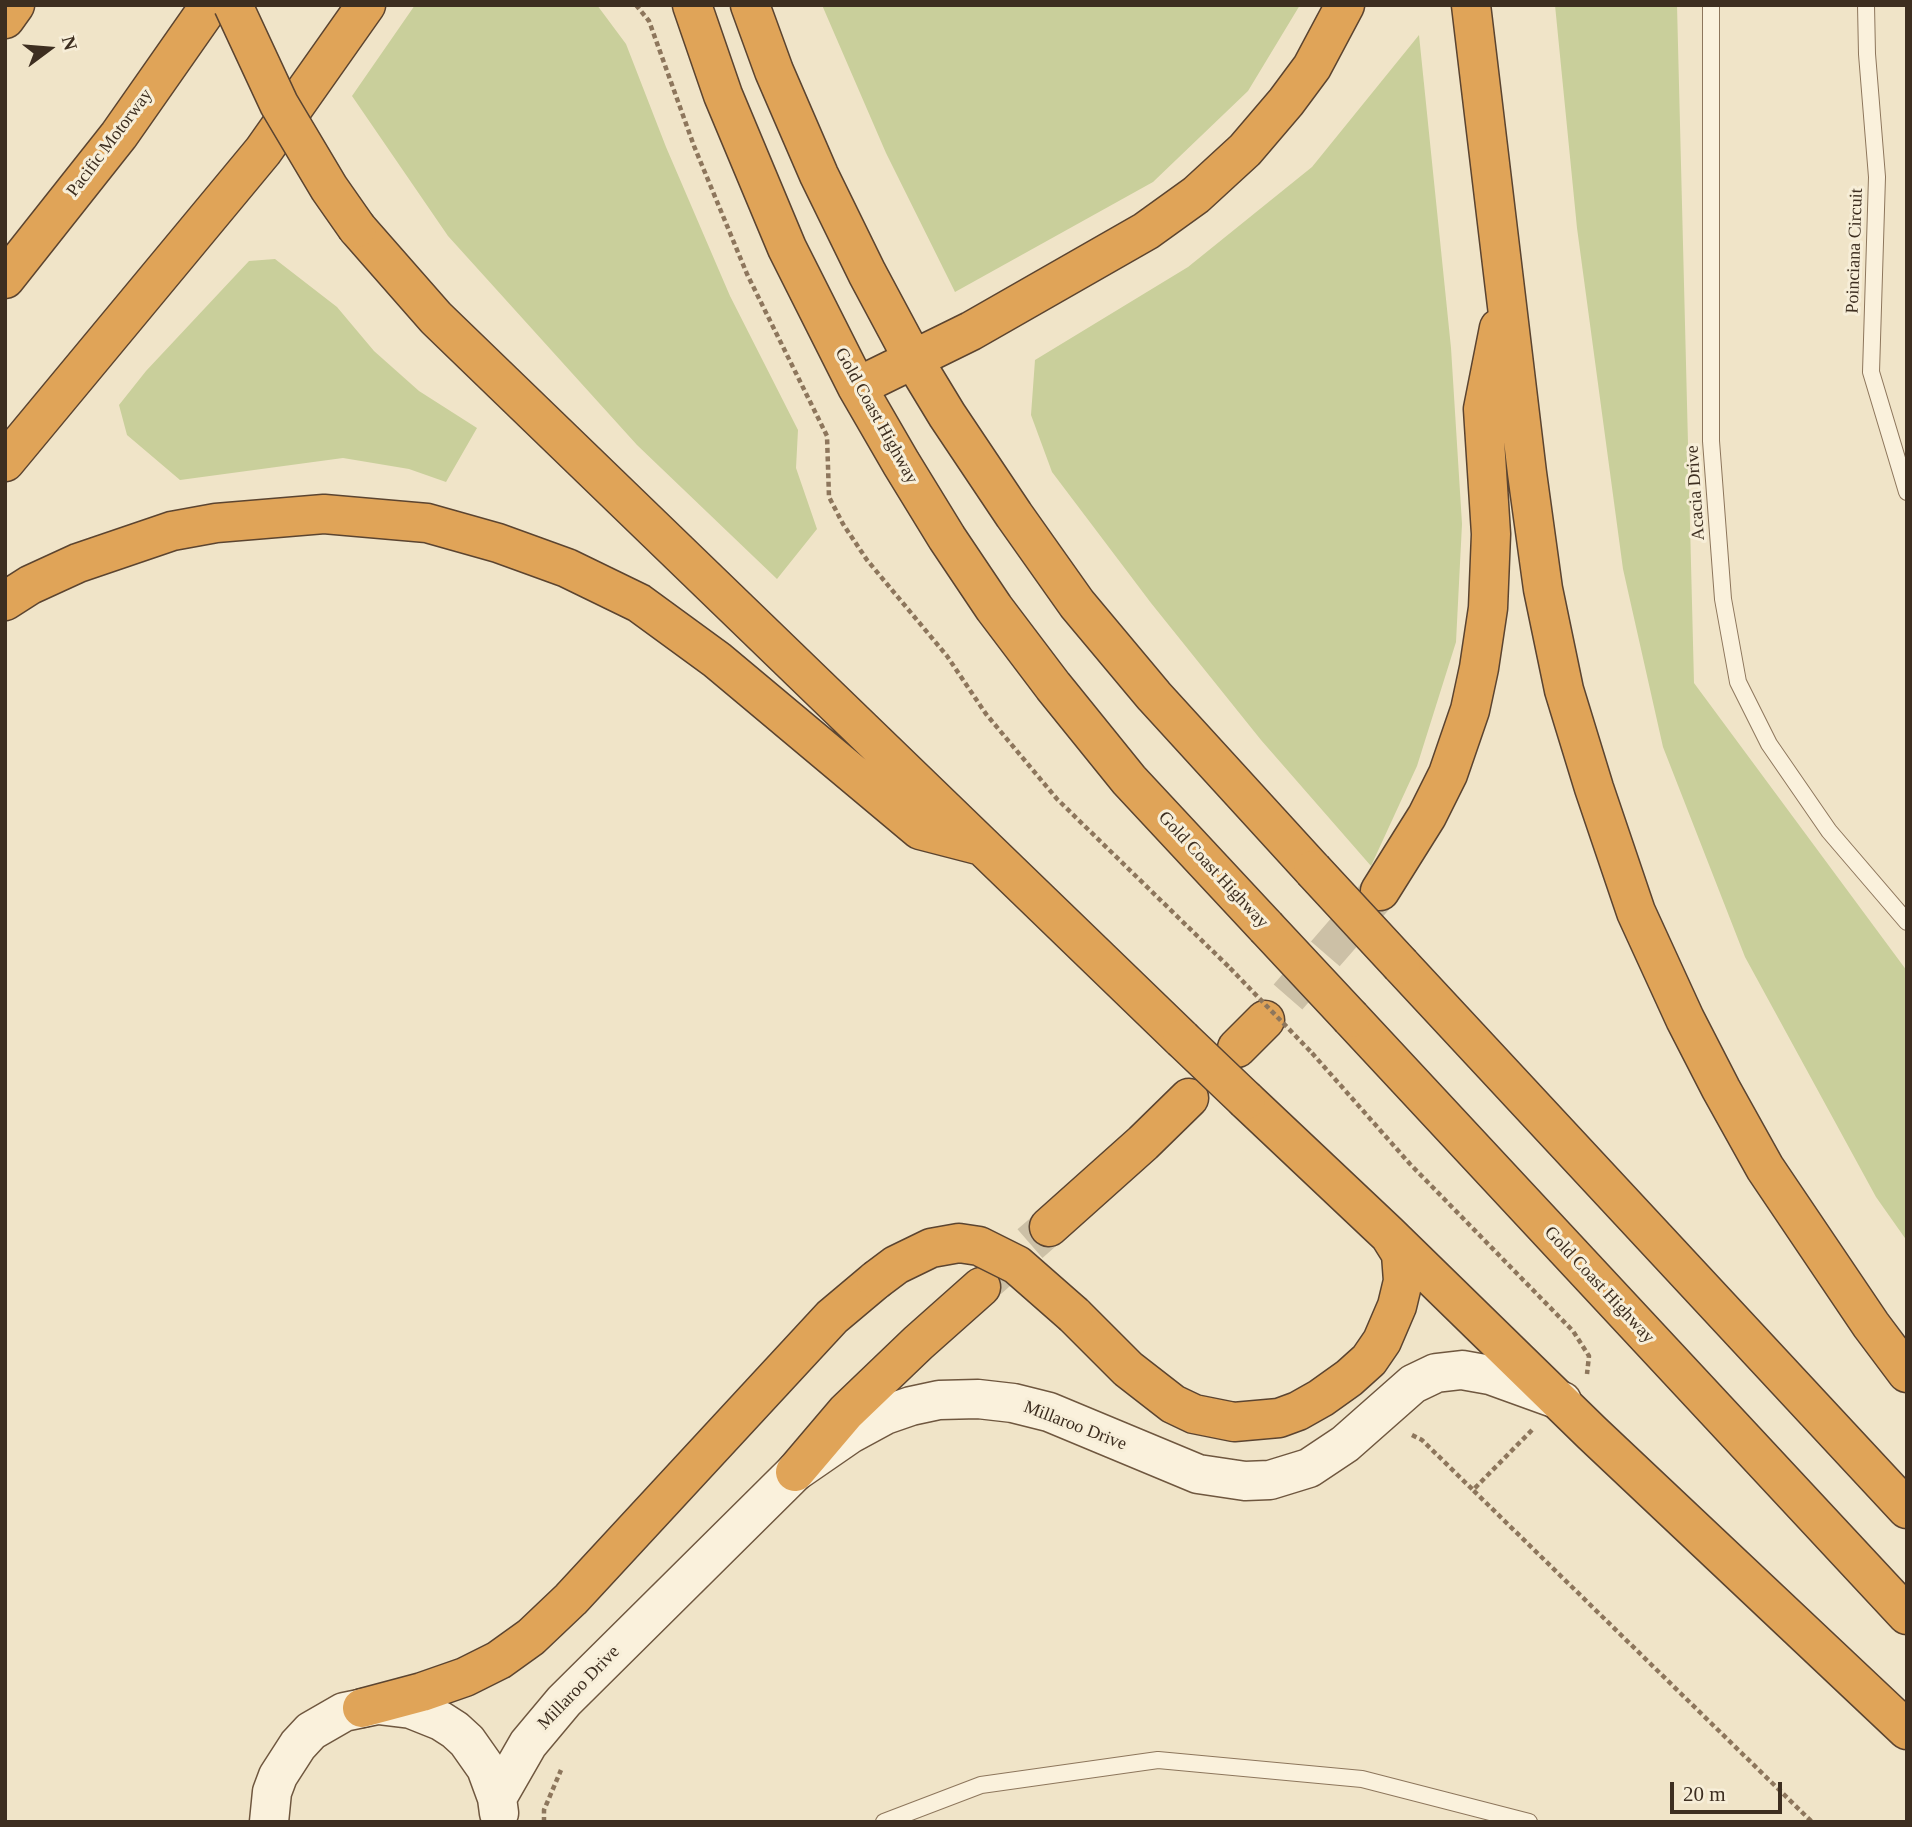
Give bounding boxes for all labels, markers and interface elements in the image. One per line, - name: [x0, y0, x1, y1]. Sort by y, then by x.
- north arrow: [14, 14, 84, 84]
- text: N: [58, 34, 82, 53]
- street label: Pacific Motorway: [62, 85, 158, 201]
- street label: Poinciana Circuit: [1842, 188, 1868, 314]
- street label: Gold Coast Highway: [830, 344, 922, 488]
- street label: Acacia Drive: [1682, 445, 1710, 541]
- street label: Gold Coast Highway: [1153, 807, 1273, 933]
- street label: Gold Coast Highway: [1539, 1222, 1659, 1348]
- street label: Millaroo Drive: [1020, 1396, 1130, 1456]
- street label: Millaroo Drive: [534, 1641, 624, 1735]
- scale bar: [1674, 1768, 1786, 1812]
- text: 20 m: [1683, 1782, 1726, 1806]

